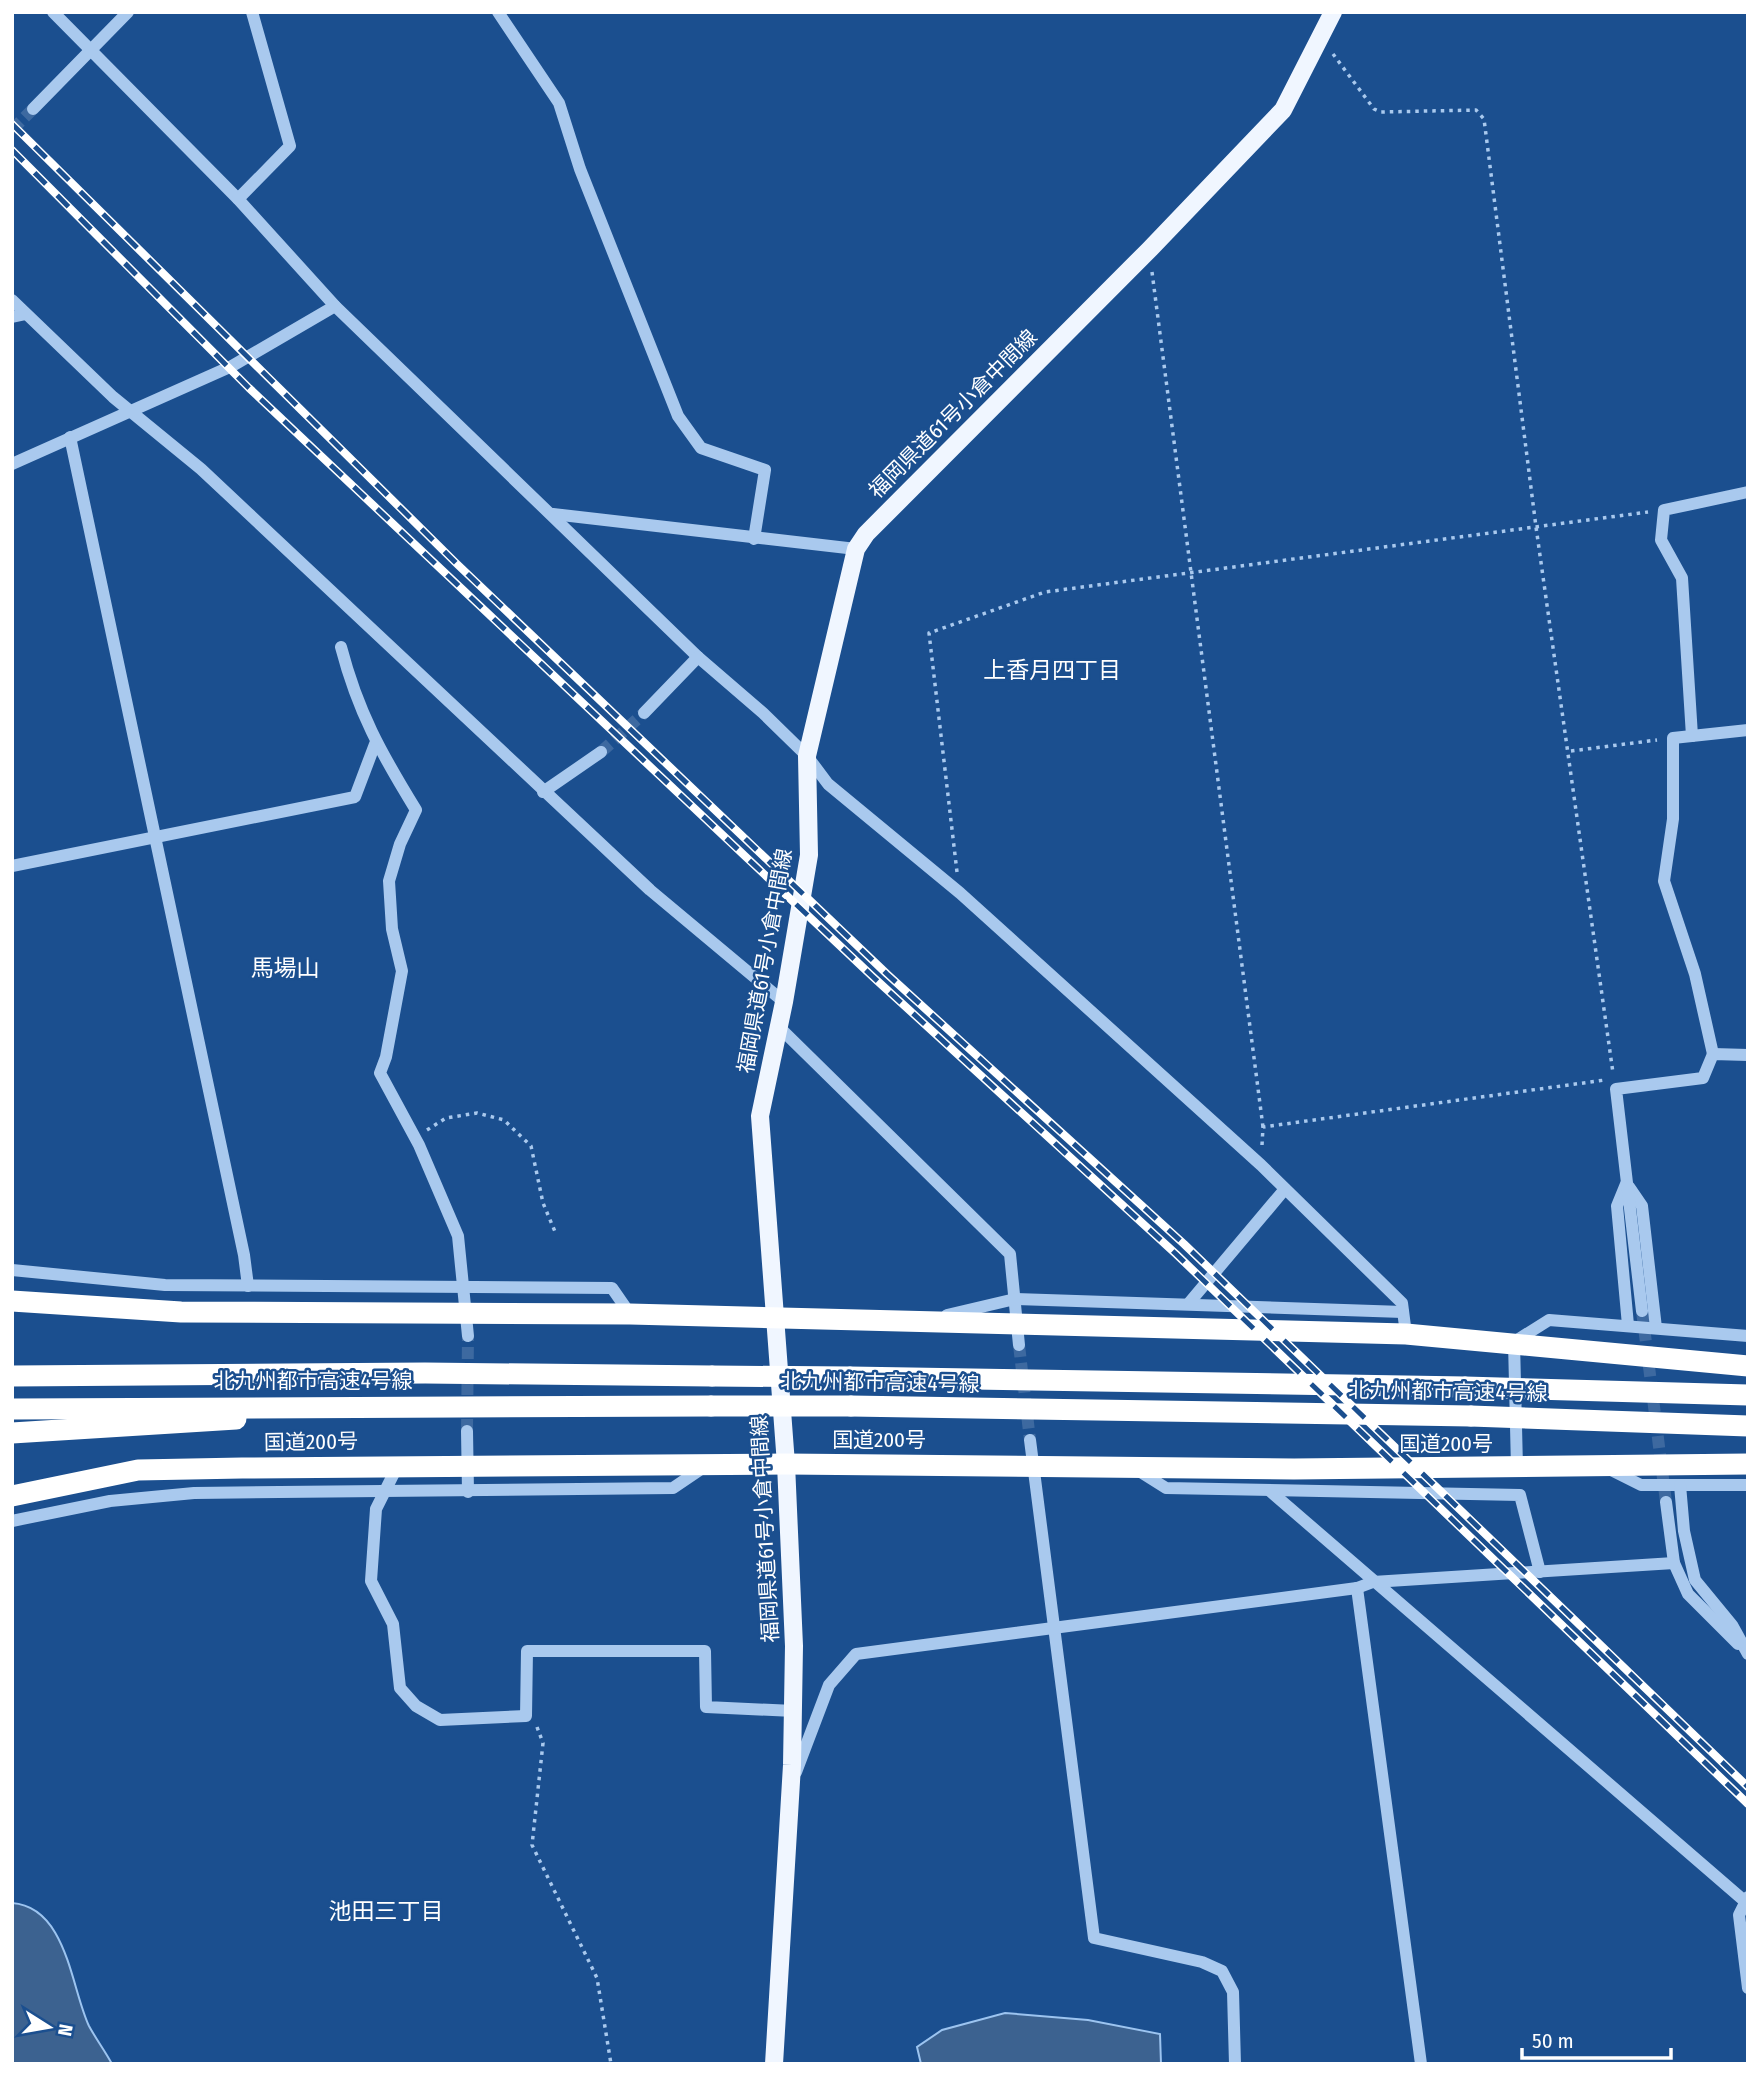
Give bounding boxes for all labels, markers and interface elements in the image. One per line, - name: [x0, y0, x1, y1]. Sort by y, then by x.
- street label: 福岡県道61号小倉中間線: [863, 324, 1043, 504]
- district label: 上香月四丁目: [983, 656, 1121, 684]
- street label: 福岡県道61号小倉中間線: [732, 847, 798, 1075]
- district label: 馬場山: [251, 954, 320, 982]
- street label: 北九州都市高速4号線: [213, 1368, 413, 1394]
- street label: 北九州都市高速4号線: [780, 1368, 980, 1398]
- street label: 北九州都市高速4号線: [1348, 1377, 1548, 1407]
- street label: 福岡県道61号小倉中間線: [746, 1415, 784, 1643]
- street label: 国道200号: [832, 1427, 926, 1453]
- street label: 国道200号: [264, 1428, 358, 1456]
- street label: 国道200号: [1399, 1431, 1493, 1457]
- district label: 池田三丁目: [329, 1897, 444, 1925]
- north arrow: [14, 1992, 84, 2062]
- scale bar: [1522, 2016, 1671, 2060]
- text: N: [53, 2022, 78, 2038]
- text: 50 m: [1532, 2028, 1574, 2054]

